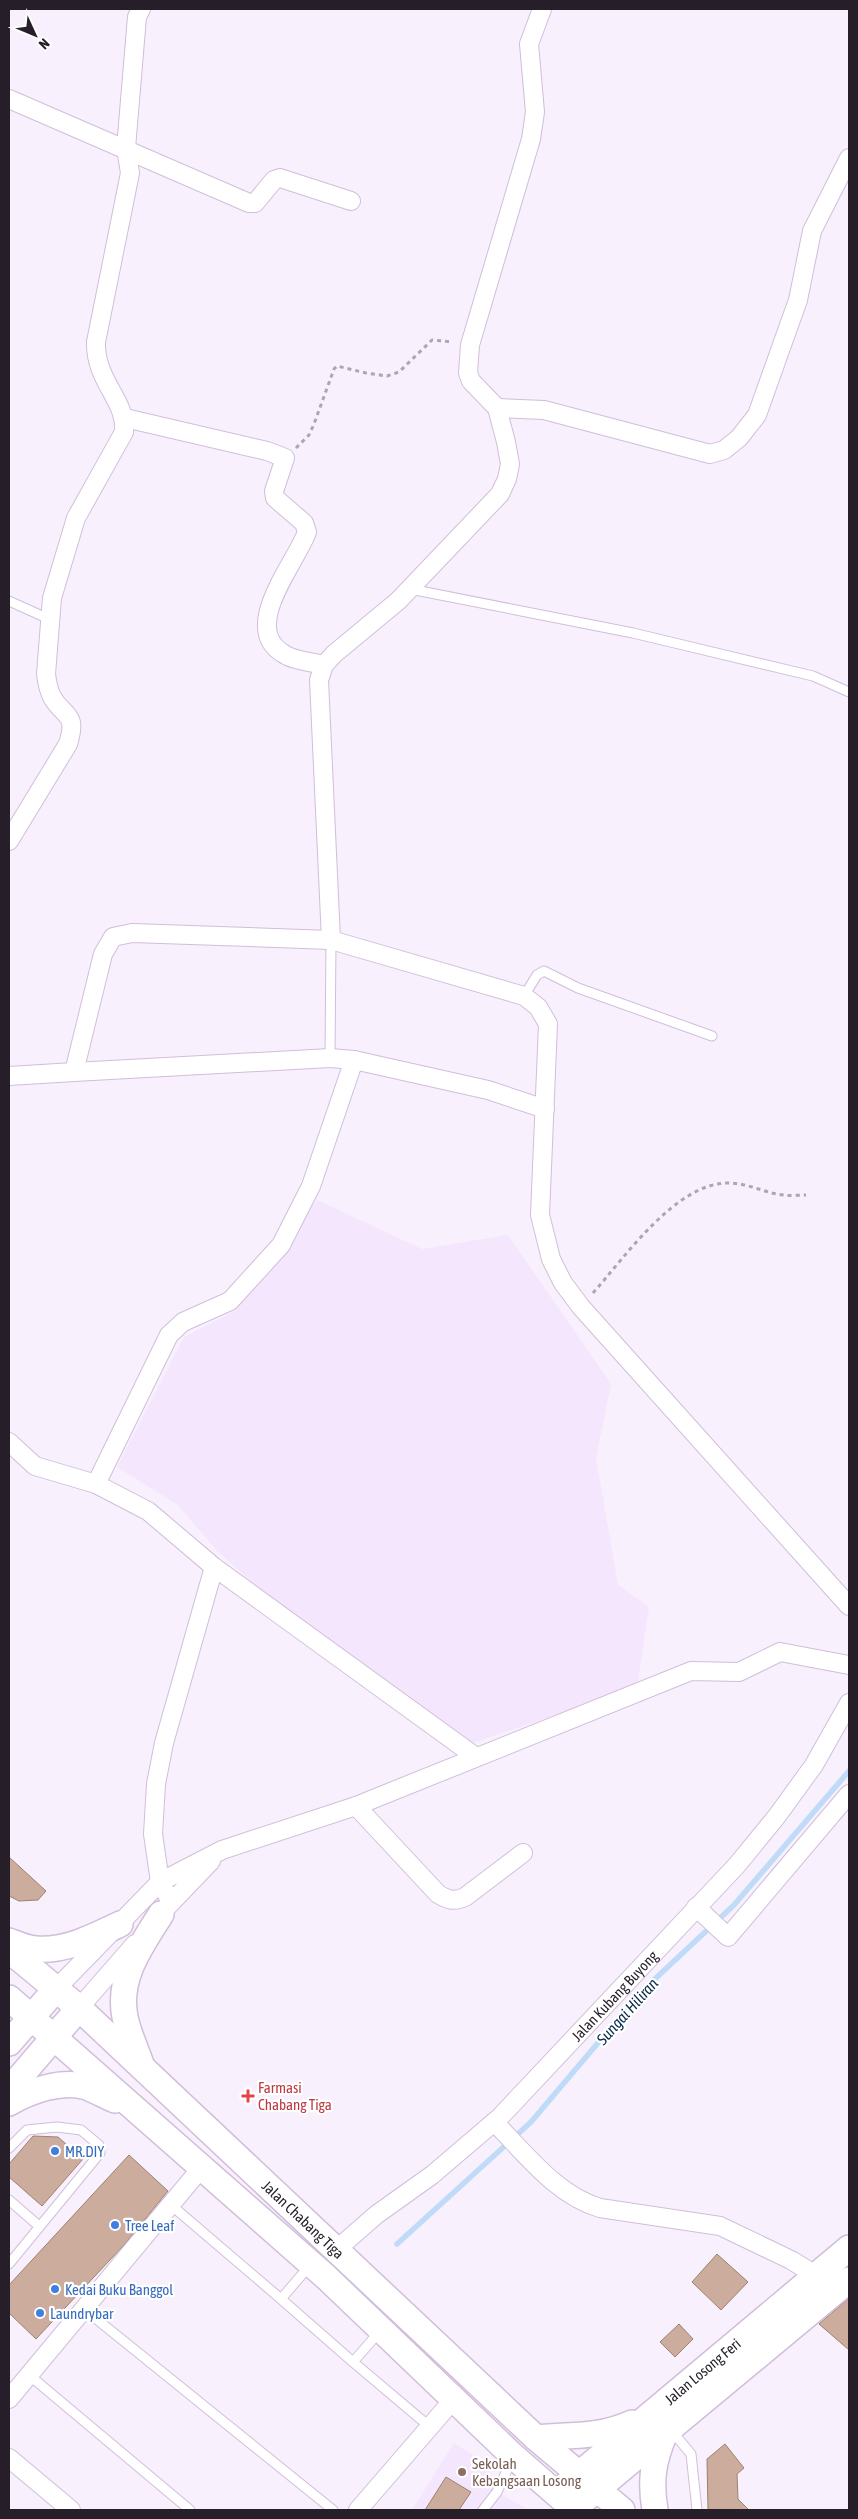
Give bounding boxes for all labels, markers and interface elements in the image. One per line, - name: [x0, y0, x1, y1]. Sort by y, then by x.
- north arrow: [10, 10, 60, 60]
- text: N: [36, 36, 53, 53]
- street label: Jalan Kubang Buyong: [568, 1947, 661, 2044]
- water label: Sungai Hiliran: [592, 1974, 662, 2049]
- place label: Farmasi Chabang Tiga: [258, 2079, 332, 2113]
- marker: Farmasi Chabang Tiga: [242, 2090, 254, 2102]
- place label: MR.DIY: [65, 2143, 104, 2160]
- marker: MR.DIY: [49, 2145, 61, 2157]
- street label: Jalan Chabang Tiga: [259, 2177, 348, 2262]
- place label: Tree Leaf: [125, 2217, 174, 2234]
- marker: Tree Leaf: [109, 2219, 121, 2231]
- place label: Kedai Buku Banggol: [65, 2281, 173, 2298]
- marker: Kedai Buku Banggol: [49, 2283, 61, 2295]
- place label: Laundrybar: [50, 2305, 114, 2322]
- marker: Laundrybar: [34, 2307, 46, 2319]
- street label: Jalan Losong Feri: [661, 2334, 744, 2408]
- place label: Sekolah Kebangsaan Losong: [472, 2455, 582, 2489]
- marker: Sekolah Kebangsaan Losong: [456, 2466, 468, 2478]

